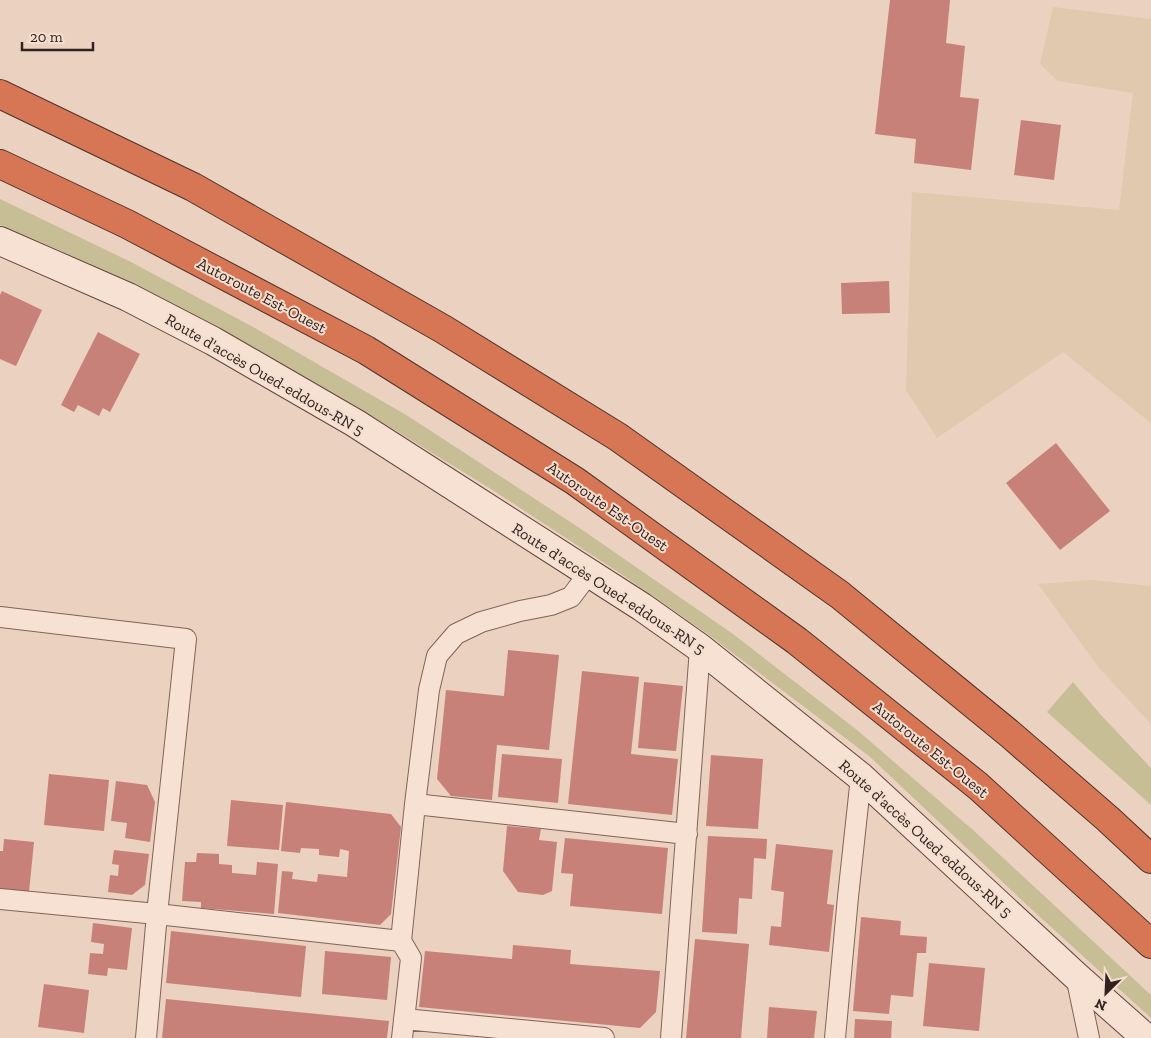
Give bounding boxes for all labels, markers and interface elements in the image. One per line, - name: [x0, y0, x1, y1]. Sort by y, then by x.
- scale bar: [22, 20, 94, 52]
- text: 20 m: [30, 28, 63, 46]
- street label: Autoroute Est-Ouest: [194, 253, 330, 337]
- street label: Route d'accès Oued-eddous-RN 5: [162, 310, 368, 439]
- street label: Autoroute Est-Ouest: [544, 458, 672, 555]
- street label: Route d'accès Oued-eddous-RN 5: [509, 519, 709, 658]
- street label: Autoroute Est-Ouest: [869, 697, 992, 802]
- street label: Route d'accès Oued-eddous-RN 5: [835, 756, 1016, 921]
- north arrow: [1081, 968, 1131, 1018]
- text: N: [1092, 994, 1109, 1014]

